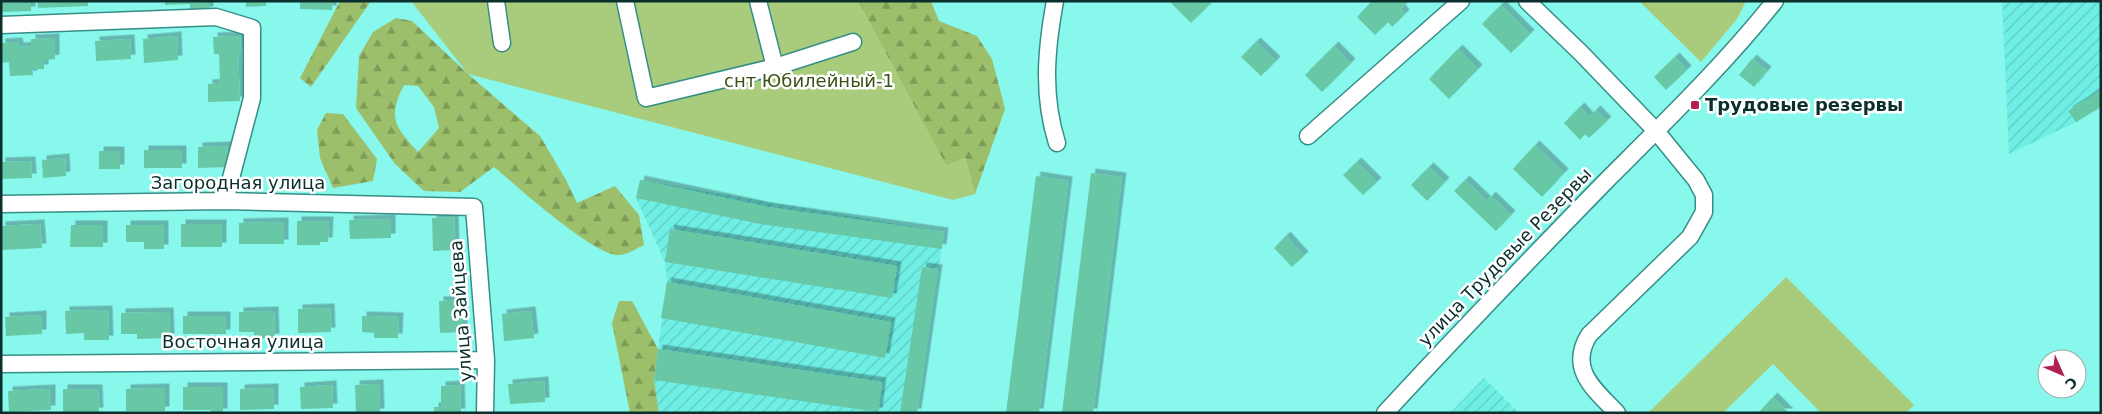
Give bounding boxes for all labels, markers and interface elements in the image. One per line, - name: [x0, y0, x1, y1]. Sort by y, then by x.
- park label: снт Юбилейный-1: [724, 70, 894, 91]
- place label: Трудовые резервы: [1705, 94, 1903, 115]
- marker: Трудовые резервы: [1689, 99, 1701, 111]
- street label: улица Трудовые Резервы: [1414, 163, 1595, 350]
- street label: Загородная улица: [151, 172, 325, 193]
- street label: улица Зайцева: [445, 239, 476, 383]
- street label: Восточная улица: [162, 331, 324, 352]
- north arrow: [2037, 349, 2087, 399]
- text: С: [2062, 374, 2080, 392]

